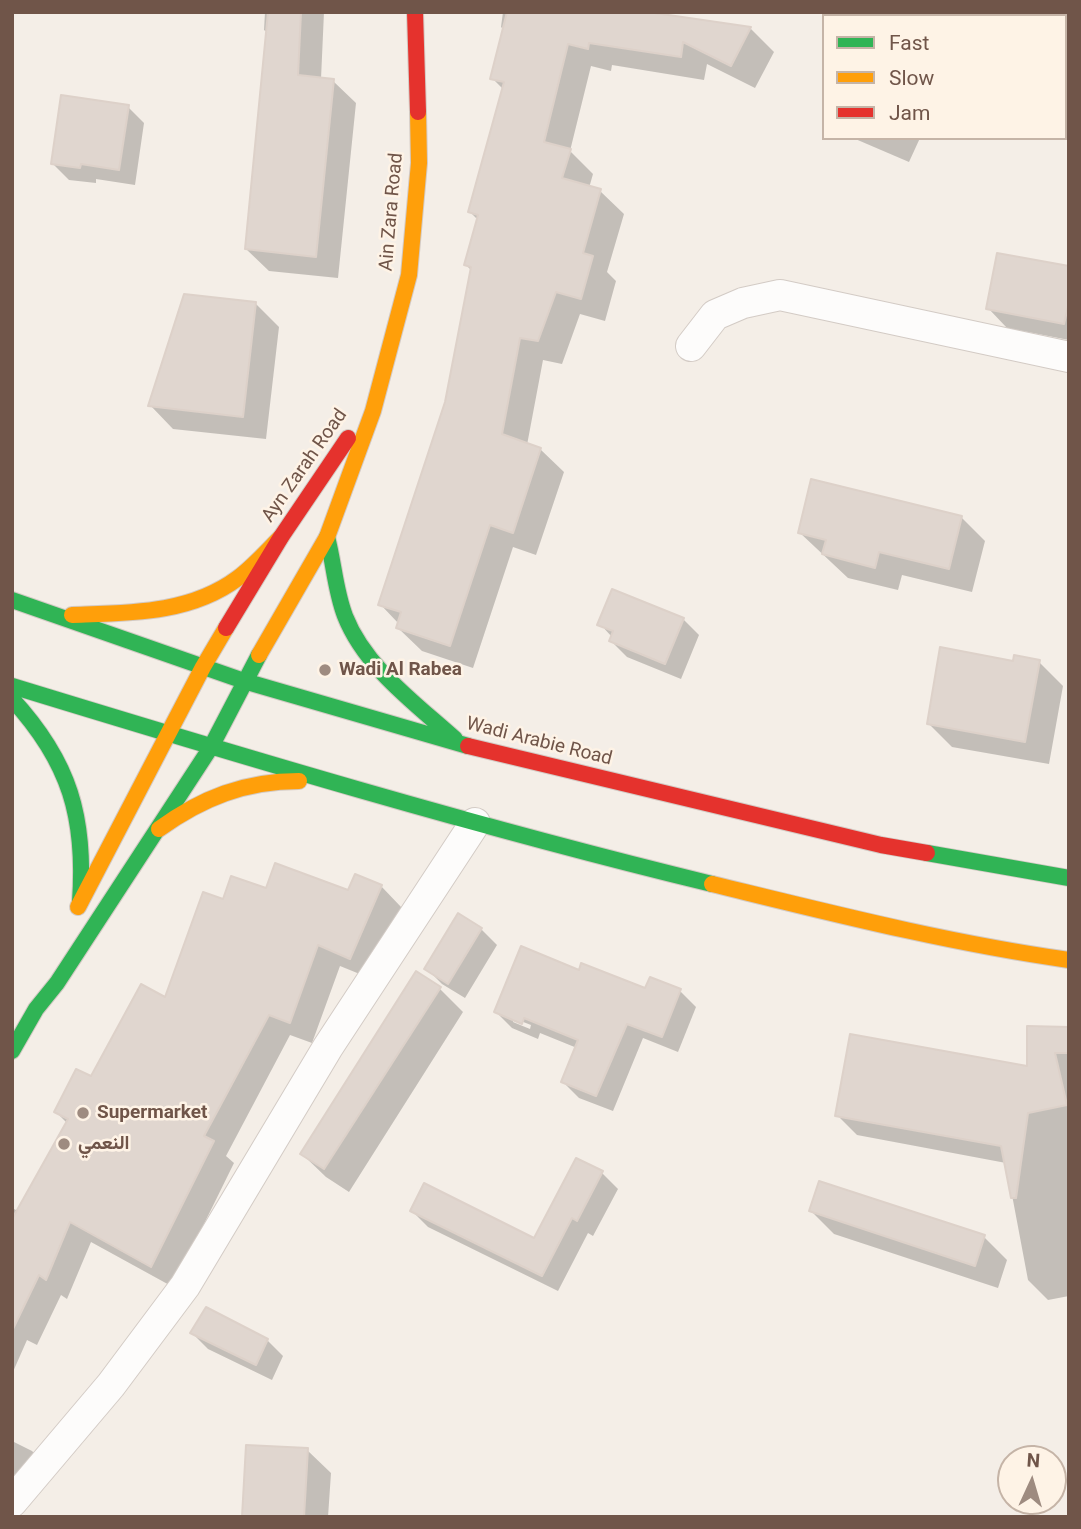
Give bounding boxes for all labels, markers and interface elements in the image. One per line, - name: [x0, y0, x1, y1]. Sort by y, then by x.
- legend: [822, 14, 1067, 140]
- text: Fast: [889, 31, 929, 55]
- text: Slow: [889, 66, 934, 90]
- text: Jam: [889, 101, 930, 125]
- street label: Ain Zara Road: [375, 152, 409, 272]
- street label: Ayn Zarah Road: [258, 405, 352, 527]
- place label: Wadi Al Rabea: [339, 659, 462, 681]
- marker: Wadi Al Rabea: [317, 662, 333, 678]
- street label: Wadi Arabie Road: [464, 713, 614, 771]
- place label: Supermarket: [97, 1102, 207, 1124]
- marker: Supermarket: [75, 1105, 91, 1121]
- place label: النعمي: [78, 1133, 130, 1155]
- marker: النعمي: [56, 1136, 72, 1152]
- north arrow: [997, 1445, 1067, 1515]
- text: N: [1026, 1449, 1041, 1472]

